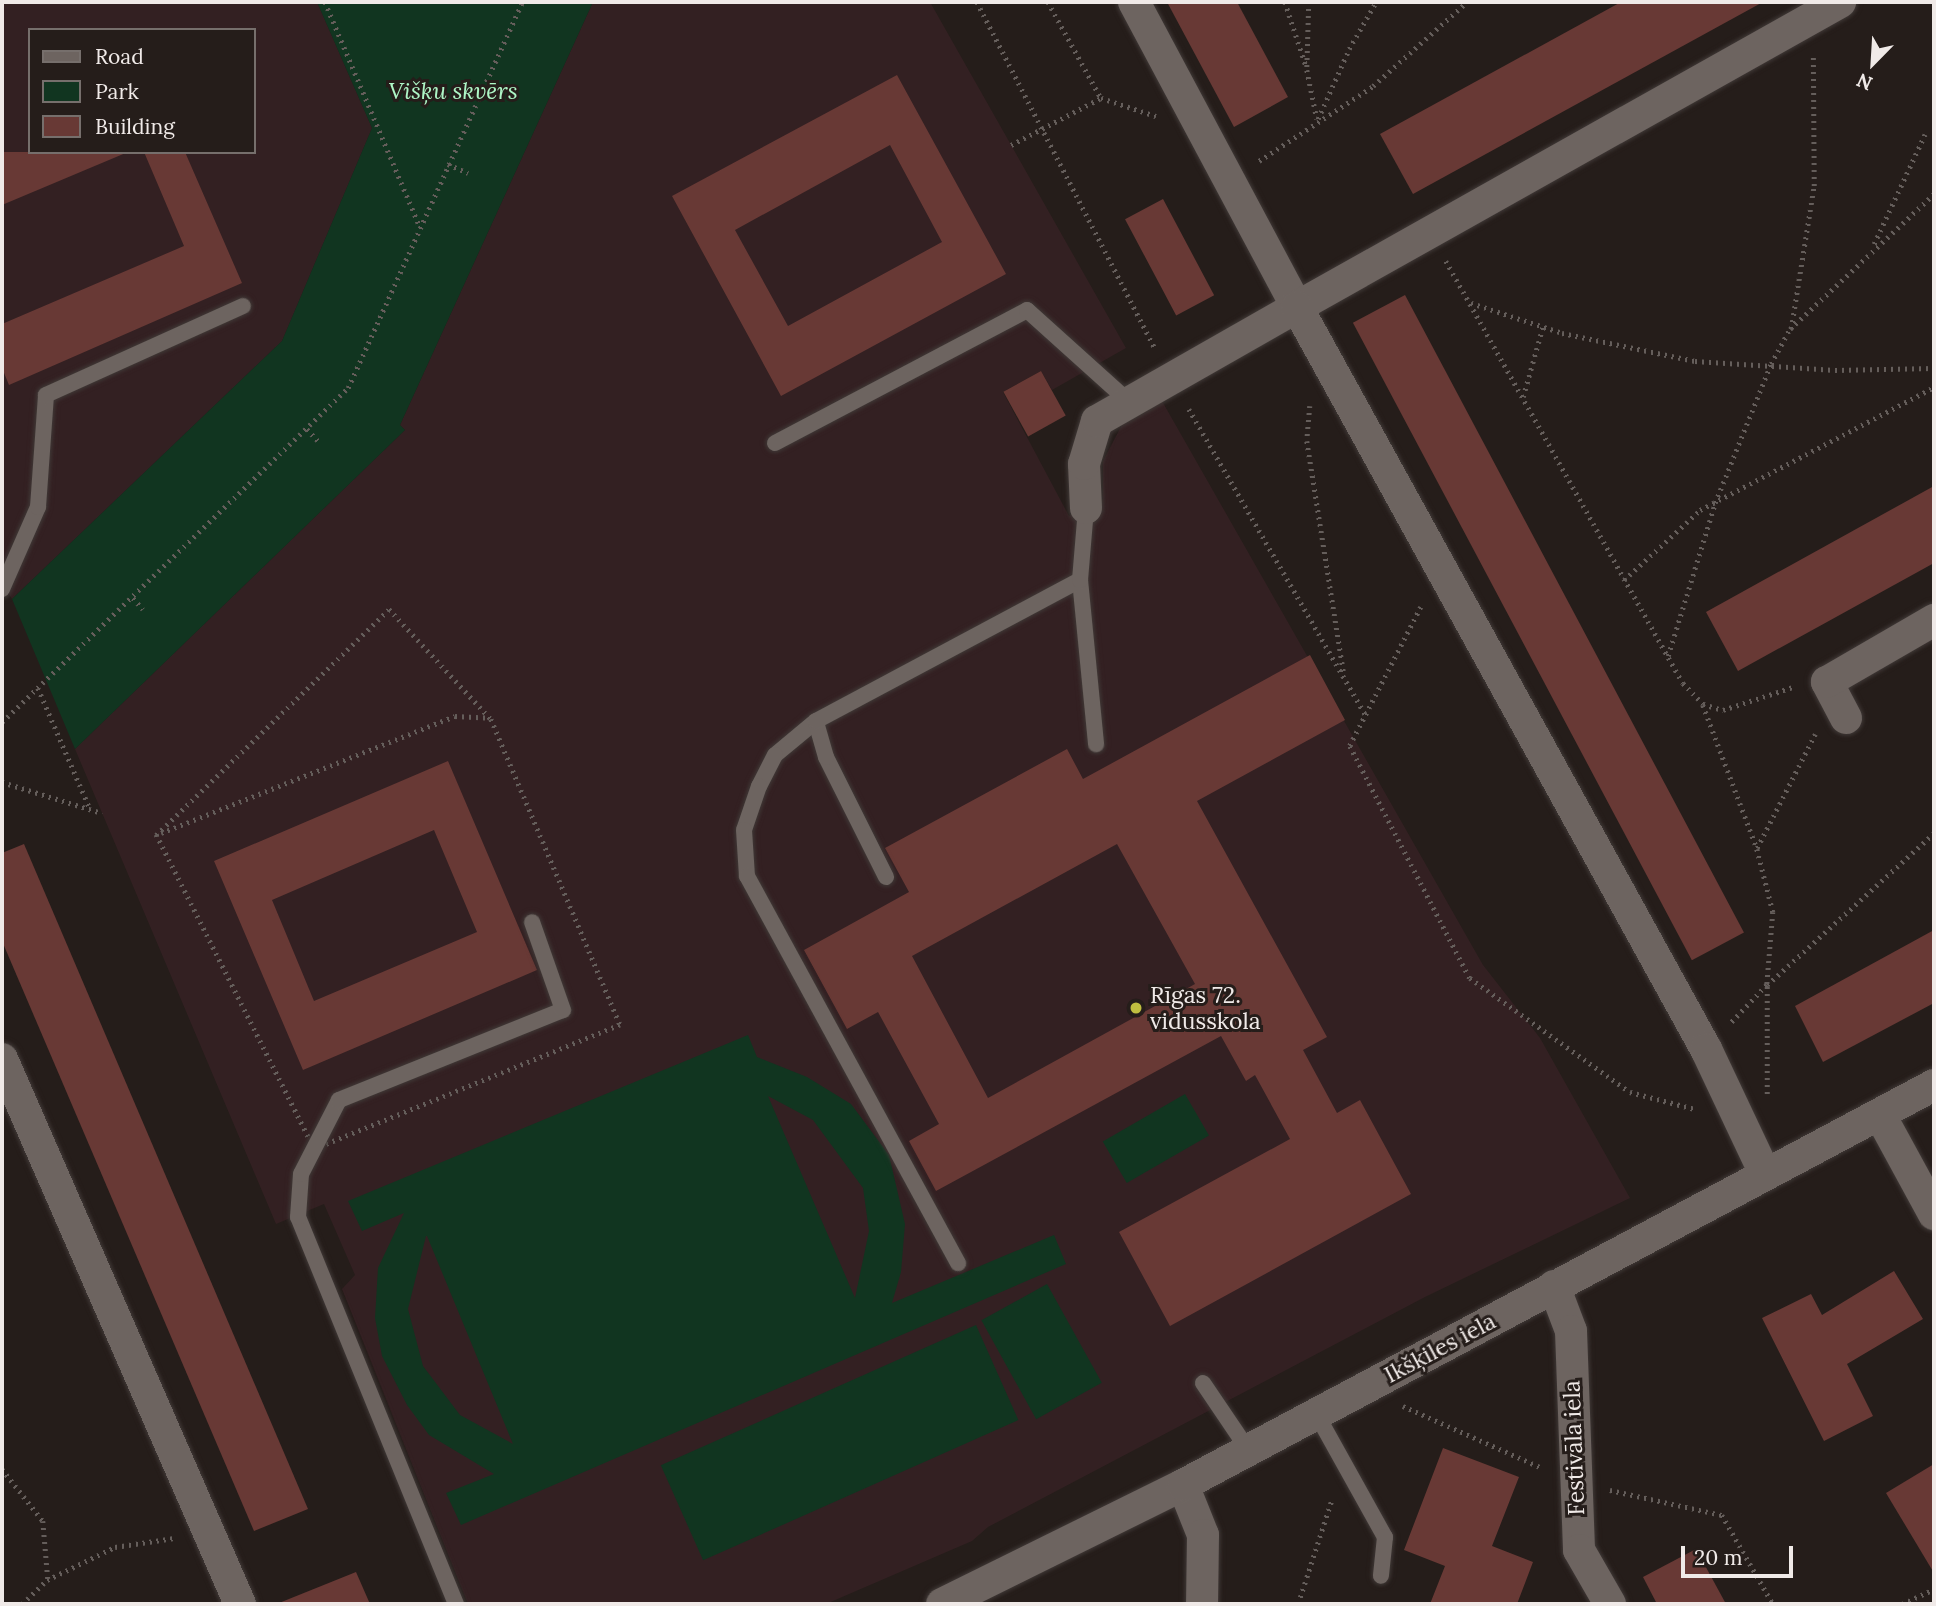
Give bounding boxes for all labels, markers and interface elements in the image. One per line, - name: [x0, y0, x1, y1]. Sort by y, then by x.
- legend: [28, 28, 256, 154]
- north arrow: [1838, 28, 1908, 98]
- text: Road: [95, 43, 144, 70]
- text: N: [1853, 68, 1876, 96]
- park label: Višķu skvērs: [388, 77, 518, 105]
- text: Park: [95, 78, 139, 105]
- text: Building: [95, 113, 175, 140]
- place label: Rīgas 72. vidusskola: [1150, 981, 1261, 1035]
- marker: Rīgas 72. vidusskola: [1128, 1000, 1144, 1016]
- street label: Ikšķiles iela: [1380, 1307, 1500, 1389]
- street label: Festivāla iela: [1558, 1380, 1590, 1516]
- scale bar: [1684, 1532, 1796, 1576]
- text: 20 m: [1694, 1544, 1743, 1571]

